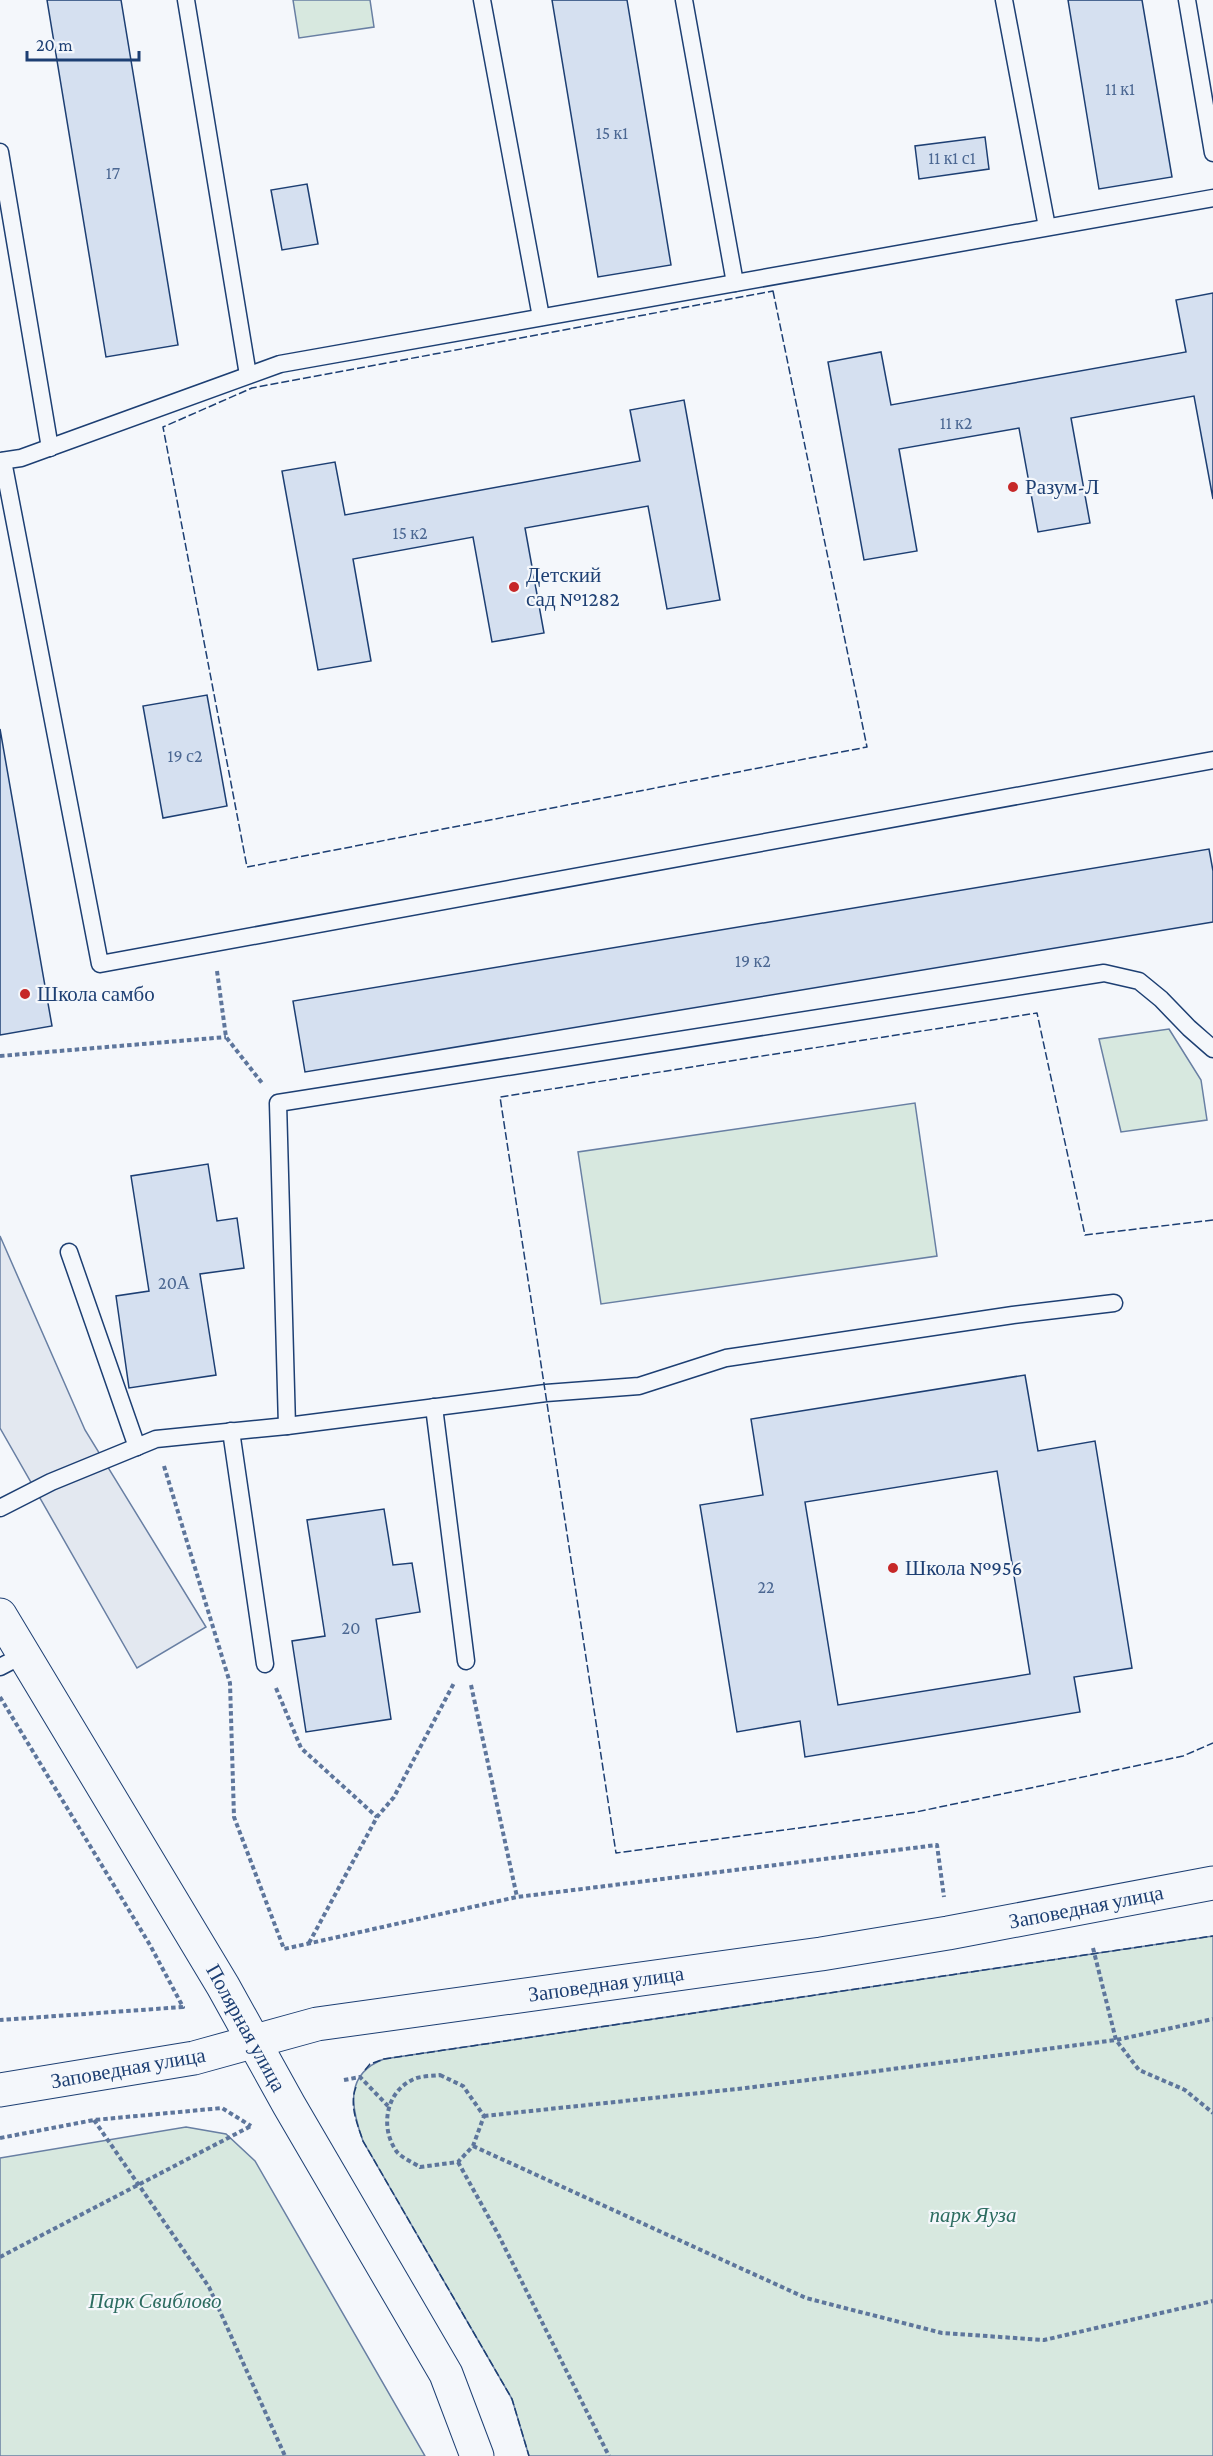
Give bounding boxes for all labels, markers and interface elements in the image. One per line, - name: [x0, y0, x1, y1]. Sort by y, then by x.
- scale bar: [27, 24, 140, 62]
- text: 20 m: [36, 35, 73, 55]
- house number: 11 к1: [1105, 79, 1135, 99]
- house number: 15 к1: [596, 123, 628, 143]
- house number: 11 к1 с1: [928, 148, 976, 168]
- house number: 17: [106, 163, 120, 183]
- house number: 11 к2: [940, 413, 972, 433]
- place label: Разум-Л: [1025, 475, 1099, 499]
- marker: Разум-Л: [1006, 480, 1020, 494]
- house number: 15 к2: [392, 523, 428, 543]
- place label: Детский сад №1282: [526, 563, 620, 611]
- marker: Детский сад №1282: [507, 580, 521, 594]
- house number: 19 с2: [167, 746, 203, 766]
- house number: 19 к2: [735, 951, 771, 971]
- place label: Школа самбо: [37, 982, 155, 1006]
- marker: Школа самбо: [18, 987, 32, 1001]
- house number: 20А: [158, 1273, 190, 1293]
- place label: Школа №956: [905, 1556, 1022, 1580]
- marker: Школа №956: [886, 1561, 900, 1575]
- house number: 22: [757, 1577, 775, 1597]
- house number: 20: [342, 1618, 360, 1638]
- street label: Заповедная улица: [1007, 1880, 1166, 1934]
- street label: Полярная улица: [201, 1960, 291, 2097]
- street label: Заповедная улица: [527, 1961, 686, 2007]
- street label: Заповедная улица: [49, 2042, 208, 2093]
- park label: парк Яуза: [930, 2203, 1016, 2227]
- park label: Парк Свиблово: [88, 2289, 221, 2313]

